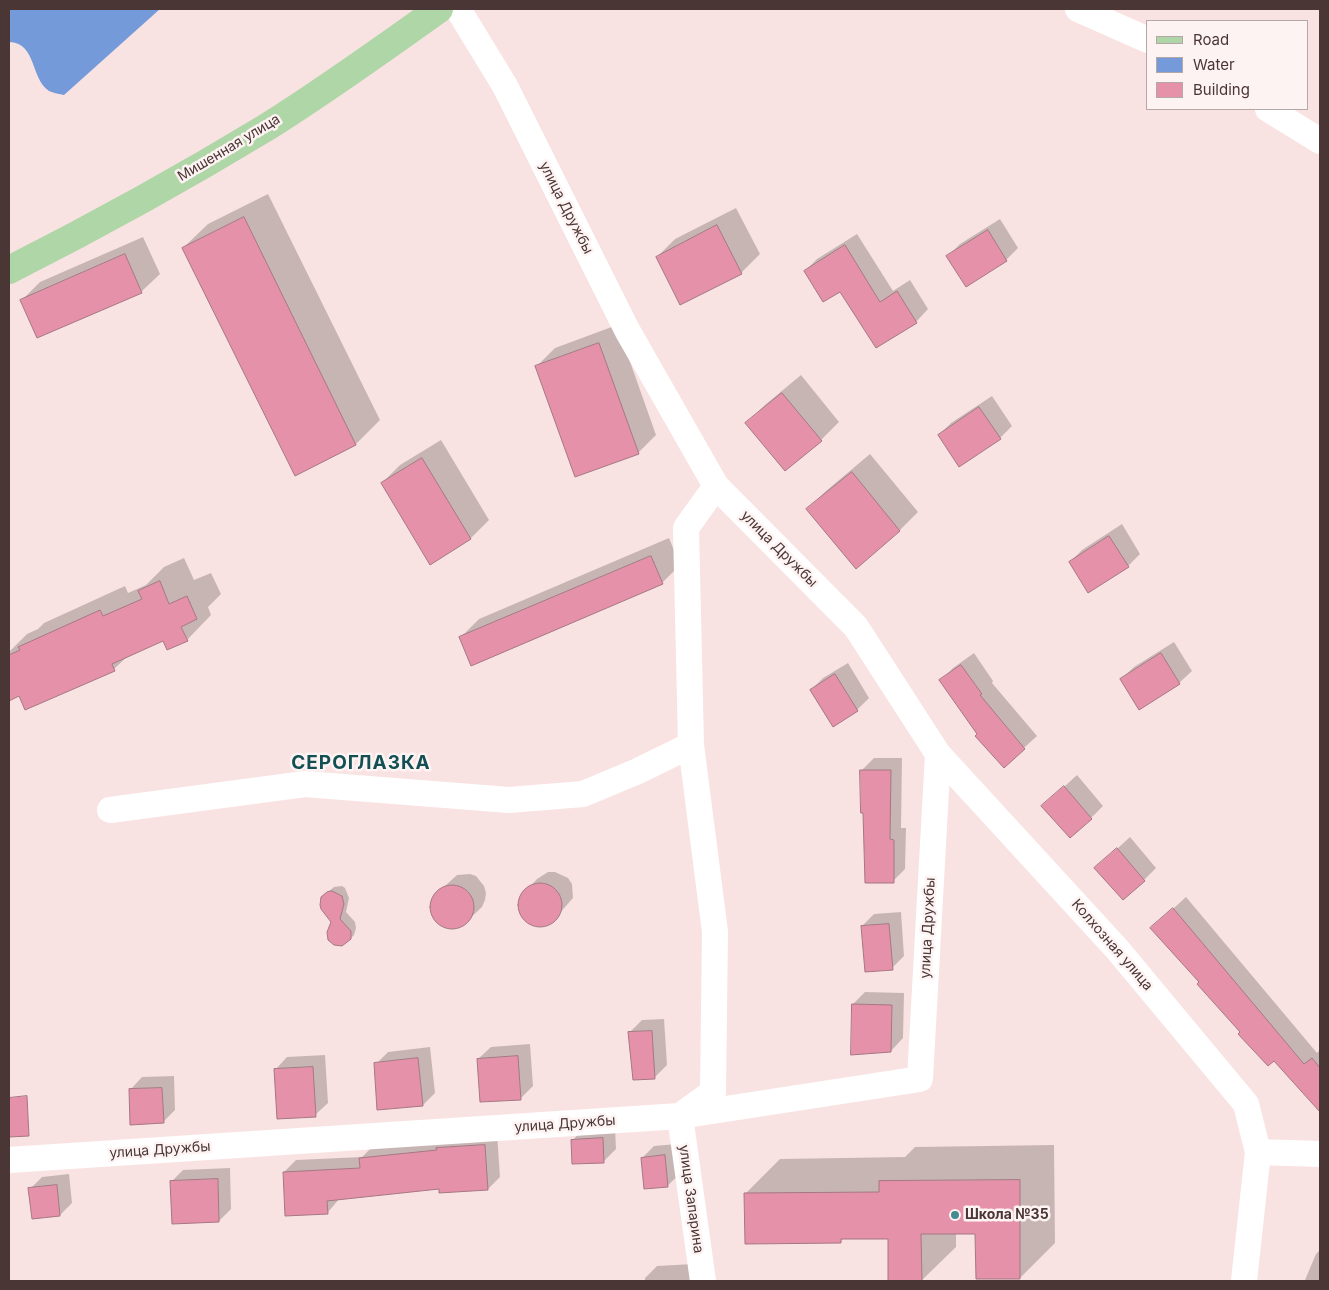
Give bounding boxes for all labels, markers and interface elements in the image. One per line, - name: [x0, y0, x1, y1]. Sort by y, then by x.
- legend: [1146, 20, 1309, 110]
- text: Road: [1193, 30, 1229, 49]
- text: Water: [1193, 55, 1235, 74]
- text: Building: [1193, 80, 1250, 99]
- street label: Мишенная улица: [175, 111, 283, 185]
- street label: улица Дружбы: [536, 159, 596, 257]
- street label: улица Дружбы: [737, 507, 821, 591]
- district label: СЕРОГЛАЗКА: [290, 752, 432, 774]
- street label: улица Дружбы: [917, 877, 939, 979]
- street label: Колхозная улица: [1068, 896, 1156, 994]
- street label: улица Дружбы: [514, 1112, 616, 1136]
- street label: улица Дружбы: [109, 1138, 211, 1162]
- street label: улица Запарина: [675, 1144, 707, 1254]
- place label: Школа №35: [965, 1207, 1049, 1223]
- marker: Школа №35: [949, 1209, 961, 1221]

